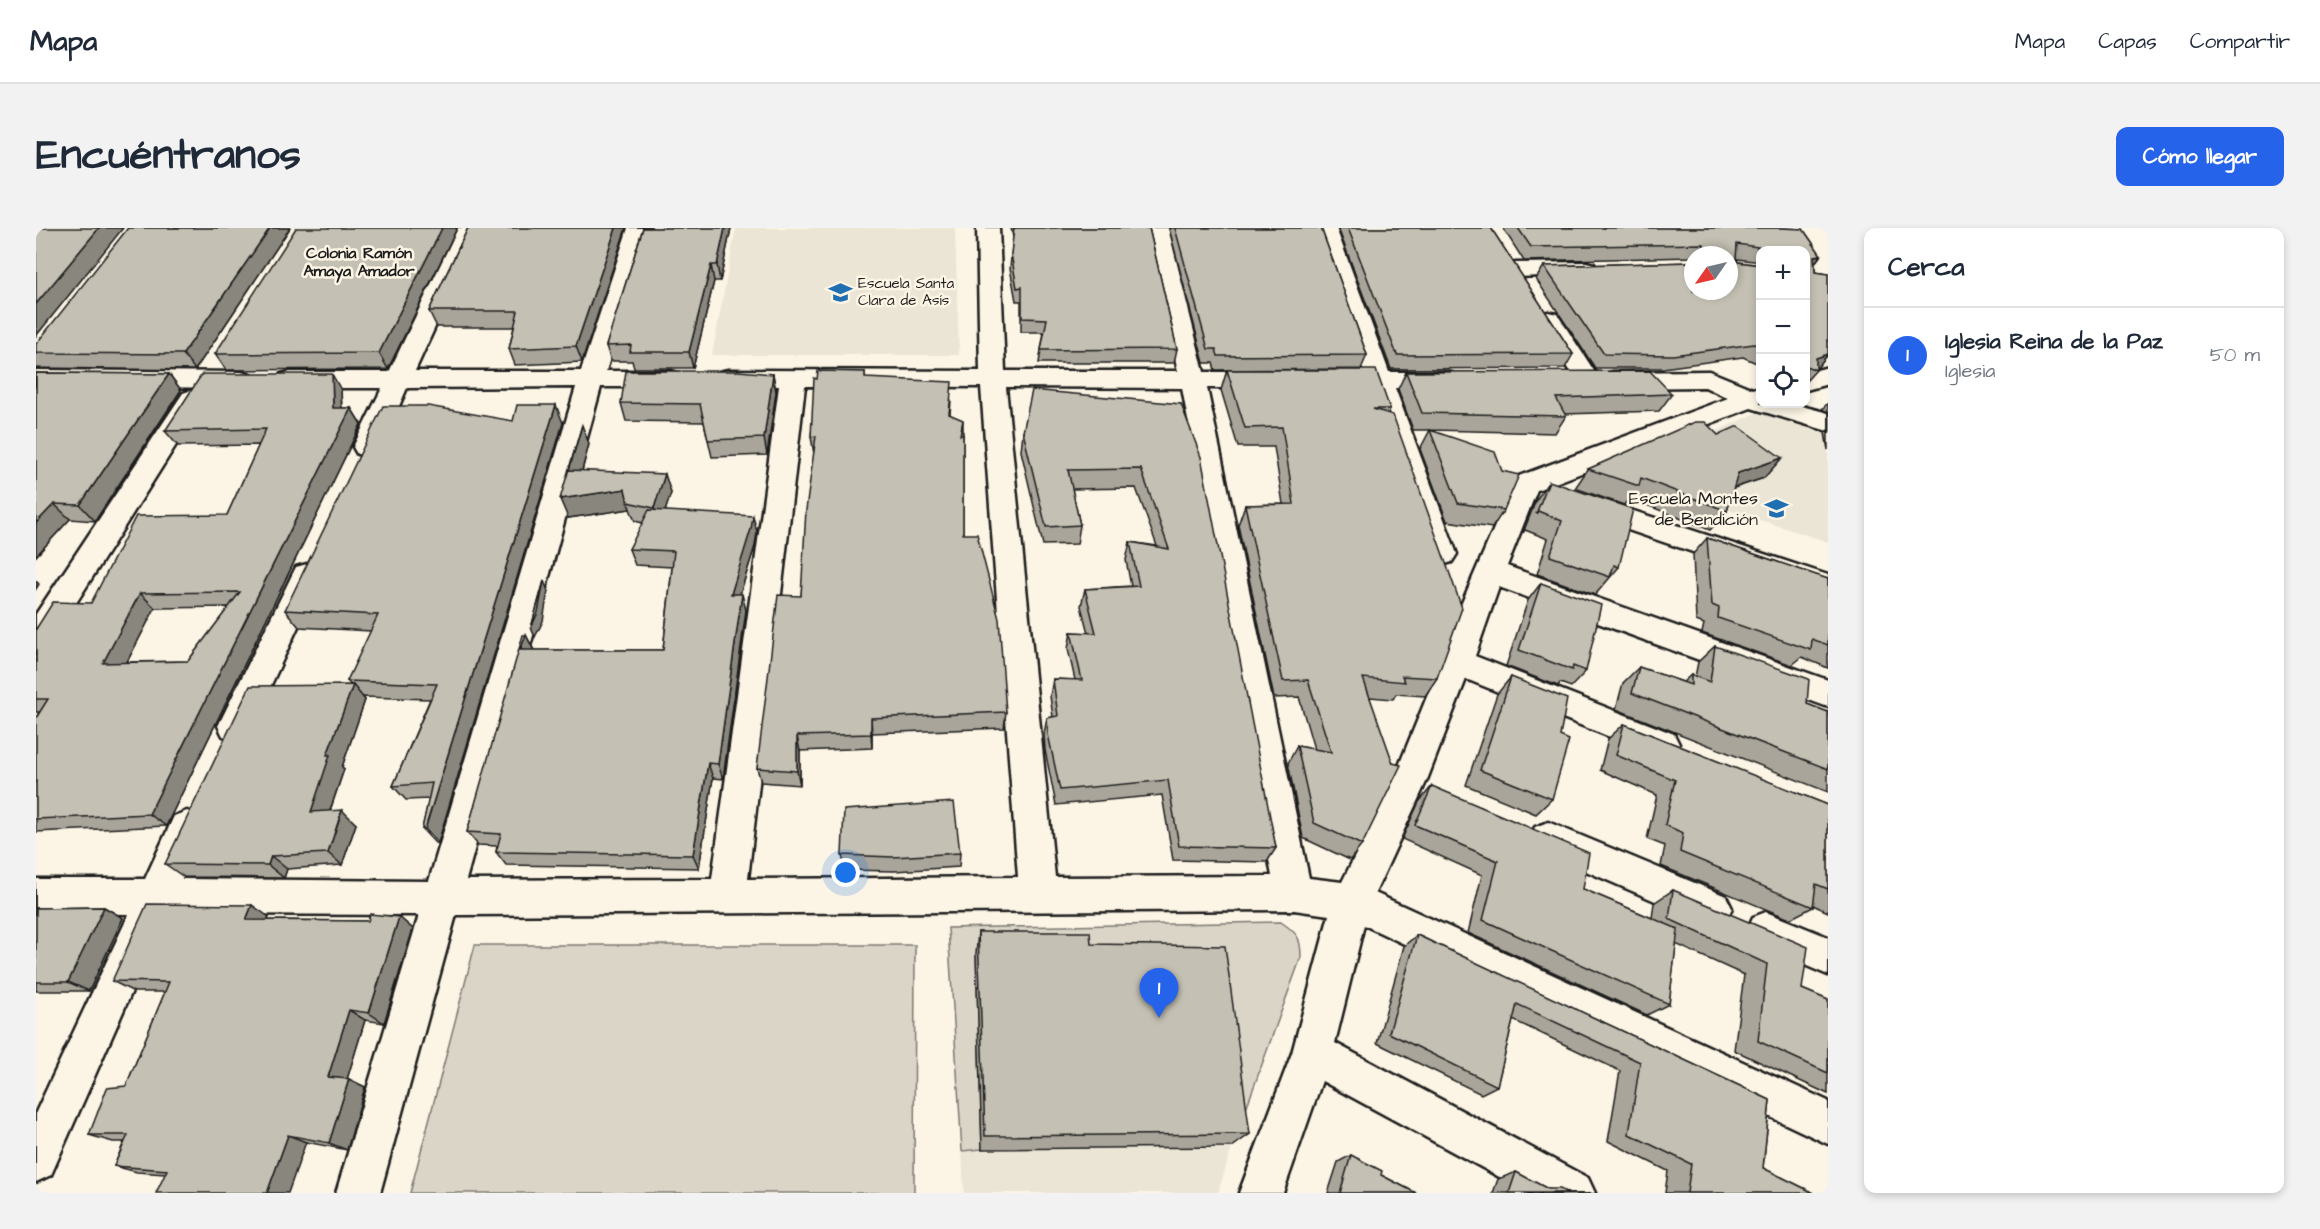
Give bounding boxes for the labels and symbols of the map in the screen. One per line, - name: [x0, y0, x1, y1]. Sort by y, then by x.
- district label: Colonia Ramón Amaya Amador: [303, 242, 415, 283]
- north arrow: [1684, 246, 1738, 300]
- place label: Escuela Santa Clara de Asís: [858, 273, 954, 311]
- school or university icon: Escuela Santa Clara de Asís: [827, 279, 853, 305]
- place label: Escuela Montes de Bendición: [1629, 486, 1758, 532]
- school or university icon: Escuela Montes de Bendición: [1763, 495, 1789, 521]
- your location: [831, 858, 860, 887]
- pin: 1: [1140, 968, 1178, 1018]

